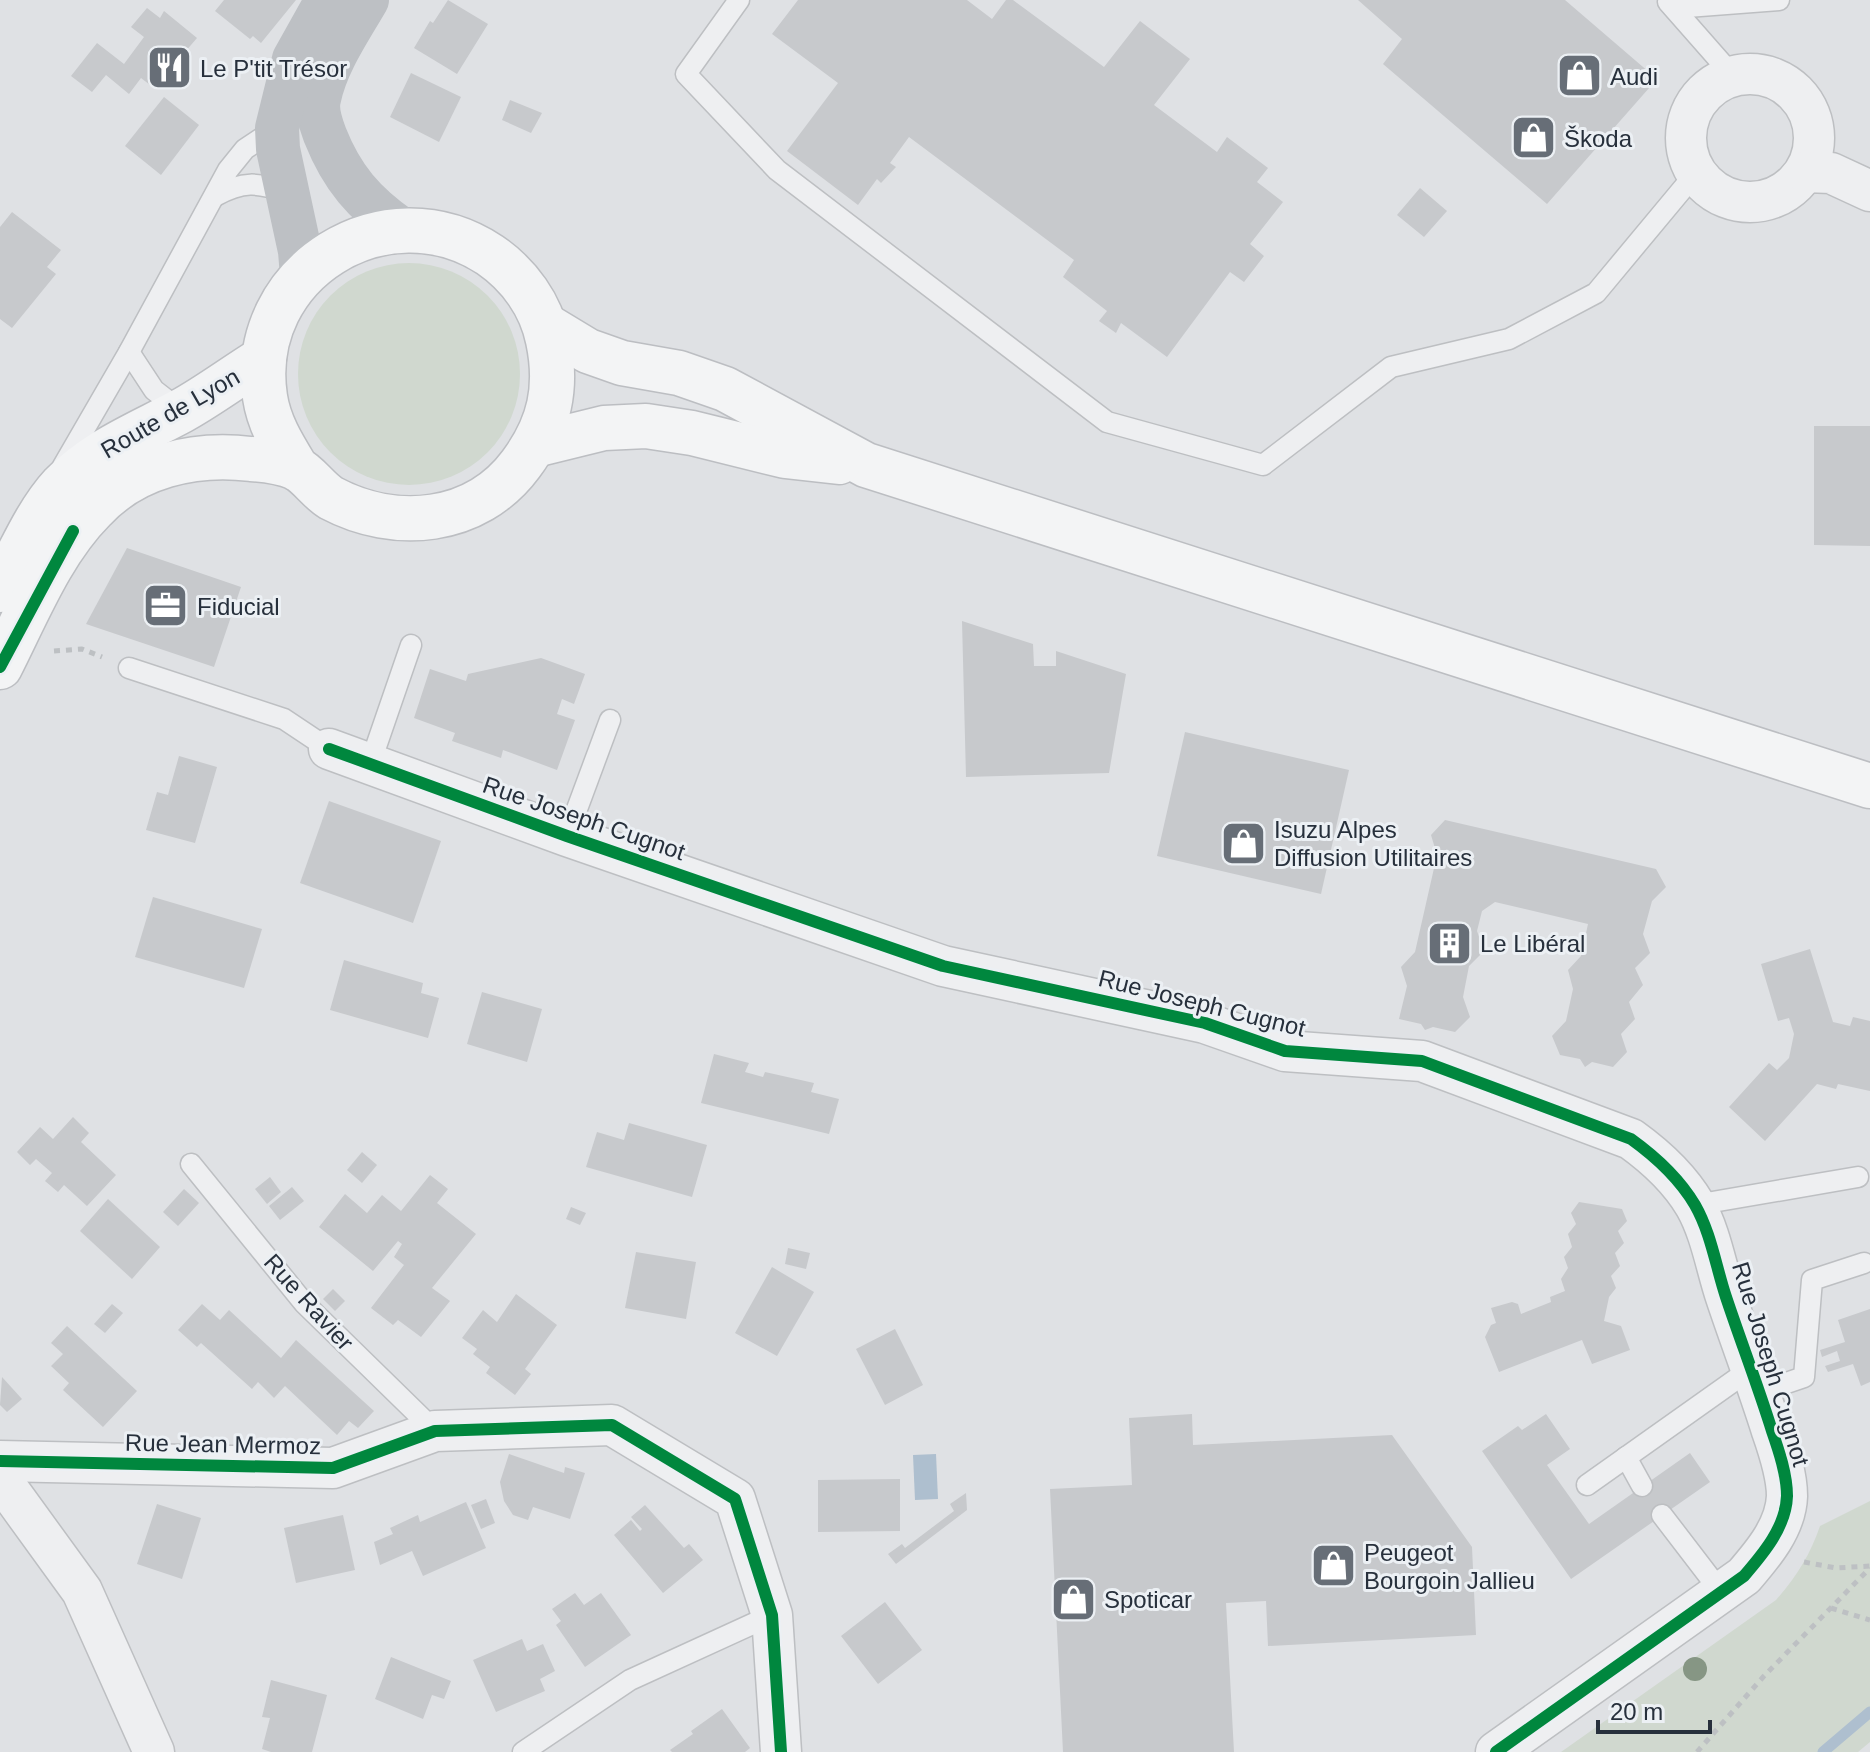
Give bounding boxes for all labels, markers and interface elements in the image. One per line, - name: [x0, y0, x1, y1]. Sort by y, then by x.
- restaurant icon: Le P'tit Trésor: [145, 44, 193, 92]
- shop icon: Audi: [1555, 52, 1603, 100]
- place label: Le P'tit Trésor: [200, 55, 347, 82]
- place label: Audi: [1610, 63, 1658, 90]
- shop icon: Škoda: [1509, 114, 1557, 162]
- place label: Škoda: [1564, 125, 1633, 152]
- street label: Route de Lyon: [96, 363, 244, 463]
- office icon: Fiducial: [142, 582, 190, 630]
- place label: Fiducial: [197, 593, 280, 620]
- street label: Rue Joseph Cugnot: [479, 771, 689, 865]
- place label: Isuzu Alpes Diffusion Utilitaires: [1274, 816, 1472, 871]
- shop icon: Isuzu Alpes Diffusion Utilitaires: [1219, 819, 1267, 867]
- building icon: Le Libéral: [1425, 919, 1473, 967]
- place label: Le Libéral: [1480, 930, 1585, 957]
- street label: Rue Joseph Cugnot: [1096, 964, 1309, 1042]
- street label: Rue Ravier: [259, 1248, 359, 1356]
- street label: Rue Joseph Cugnot: [1727, 1259, 1815, 1470]
- street label: Rue Jean Mermoz: [125, 1429, 321, 1459]
- place label: Peugeot Bourgoin Jallieu: [1364, 1539, 1535, 1594]
- shop icon: Peugeot Bourgoin Jallieu: [1309, 1542, 1357, 1590]
- shop icon: Spoticar: [1049, 1575, 1097, 1623]
- place label: Spoticar: [1104, 1586, 1192, 1613]
- scale bar: [1598, 1684, 1710, 1734]
- text: 20 m: [1610, 1698, 1663, 1725]

